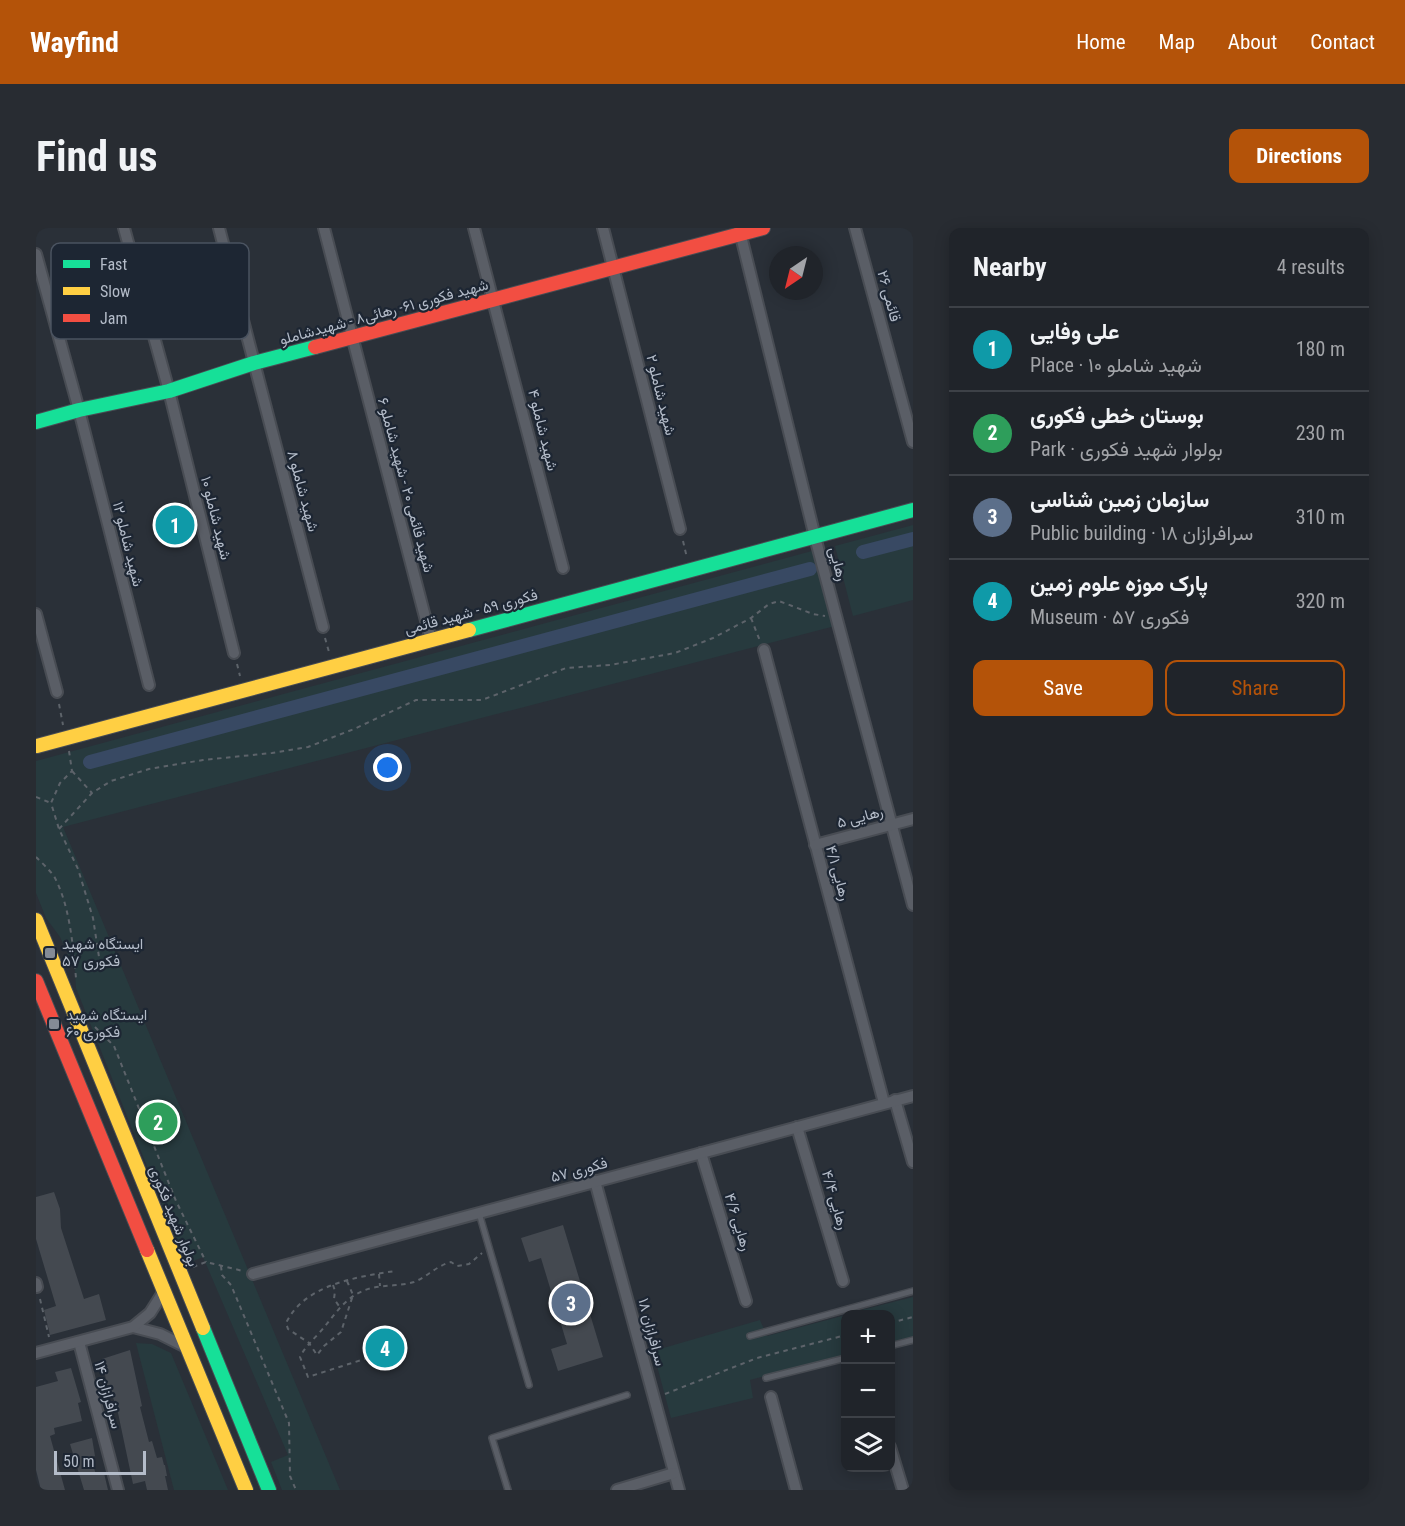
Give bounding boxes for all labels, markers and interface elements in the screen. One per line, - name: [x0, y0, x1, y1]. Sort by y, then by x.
- text: Wayfind: [30, 26, 119, 59]
- text: Home: [1076, 30, 1126, 54]
- text: Map: [1159, 30, 1195, 54]
- text: About: [1228, 30, 1277, 54]
- text: Contact: [1310, 30, 1375, 54]
- button: Directions: [1229, 129, 1369, 183]
- text: Find us: [36, 132, 157, 181]
- legend: [51, 243, 249, 339]
- north arrow: [769, 246, 823, 300]
- text: Nearby: [973, 252, 1047, 282]
- text: Fast: [100, 255, 127, 274]
- text: 4 results: [1277, 255, 1345, 279]
- street label: قائمی ۲۶: [873, 268, 905, 324]
- street label: شهید فکوری ۶۱- رهائی۸ - شهیدشاملو: [278, 275, 491, 350]
- text: Slow: [100, 282, 130, 301]
- text: Jam: [100, 309, 127, 328]
- text: علی وفایی: [1030, 319, 1119, 344]
- text: 1: [987, 337, 998, 361]
- text: 180 m: [1296, 337, 1345, 361]
- street label: شهید شاملو ۲: [642, 353, 680, 437]
- text: Place · شهید شاملو ۱۰: [1030, 353, 1202, 377]
- street label: شهید شاملو ۴: [524, 387, 562, 473]
- street label: شهید قائمی ۲۰ - شهید شاملو ۶: [373, 396, 438, 575]
- text: بوستان خطی فکوری: [1030, 403, 1204, 428]
- text: 2: [987, 421, 998, 445]
- text: 230 m: [1296, 421, 1345, 445]
- text: Park · بولوار شهید فکوری: [1030, 437, 1223, 461]
- street label: شهید شاملو ۸: [283, 448, 323, 534]
- street label: شهید شاملو ۱۰: [197, 474, 235, 562]
- text: سازمان زمین شناسی: [1030, 487, 1209, 512]
- street label: شهید شاملو ۱۲: [109, 500, 147, 589]
- pin: 1: [156, 502, 194, 548]
- text: 3: [987, 505, 998, 529]
- text: 310 m: [1296, 505, 1345, 529]
- text: Public building · سرافرازان ۱۸: [1030, 521, 1253, 545]
- street label: رهایی: [824, 545, 851, 583]
- text: پارک موزه علوم زمین: [1030, 571, 1208, 596]
- street label: فکوری ۵۹ - شهید قائمی: [402, 586, 540, 639]
- text: 4: [987, 589, 998, 613]
- text: 320 m: [1296, 589, 1345, 613]
- text: Museum · فکوری ۵۷: [1030, 605, 1189, 629]
- button: Save: [973, 660, 1153, 716]
- button: Share: [1165, 660, 1345, 716]
- your location: [373, 753, 402, 782]
- street label: رهایی ۵: [835, 802, 885, 833]
- street label: رهایی ۴/۱: [821, 843, 854, 903]
- place label: ایستگاه شهید فکوری ۵۷: [62, 935, 143, 971]
- marker: ایستگاه شهید فکوری ۵۷: [43, 946, 57, 960]
- place label: ایستگاه شهید فکوری ۶۰: [66, 1006, 147, 1042]
- marker: ایستگاه شهید فکوری ۶۰: [47, 1017, 61, 1031]
- pin: 2: [138, 1100, 178, 1144]
- street label: فکوری ۵۷: [549, 1154, 610, 1187]
- street label: بولوار شهید فکوری: [145, 1163, 202, 1269]
- street label: رهایی ۴/۴: [817, 1168, 852, 1232]
- street label: رهایی ۴/۶: [720, 1191, 755, 1253]
- pin: 3: [552, 1280, 590, 1326]
- street label: سرافرازان ۱۸: [634, 1296, 670, 1368]
- map controls: [841, 1310, 895, 1472]
- button: +: [841, 1310, 895, 1364]
- pin: 4: [366, 1326, 404, 1370]
- street label: سرافرازان ۱۴: [90, 1359, 126, 1431]
- button: −: [841, 1364, 895, 1418]
- button: layers: [841, 1418, 895, 1472]
- scale bar: [54, 1448, 146, 1476]
- text: 50 m: [63, 1452, 95, 1471]

